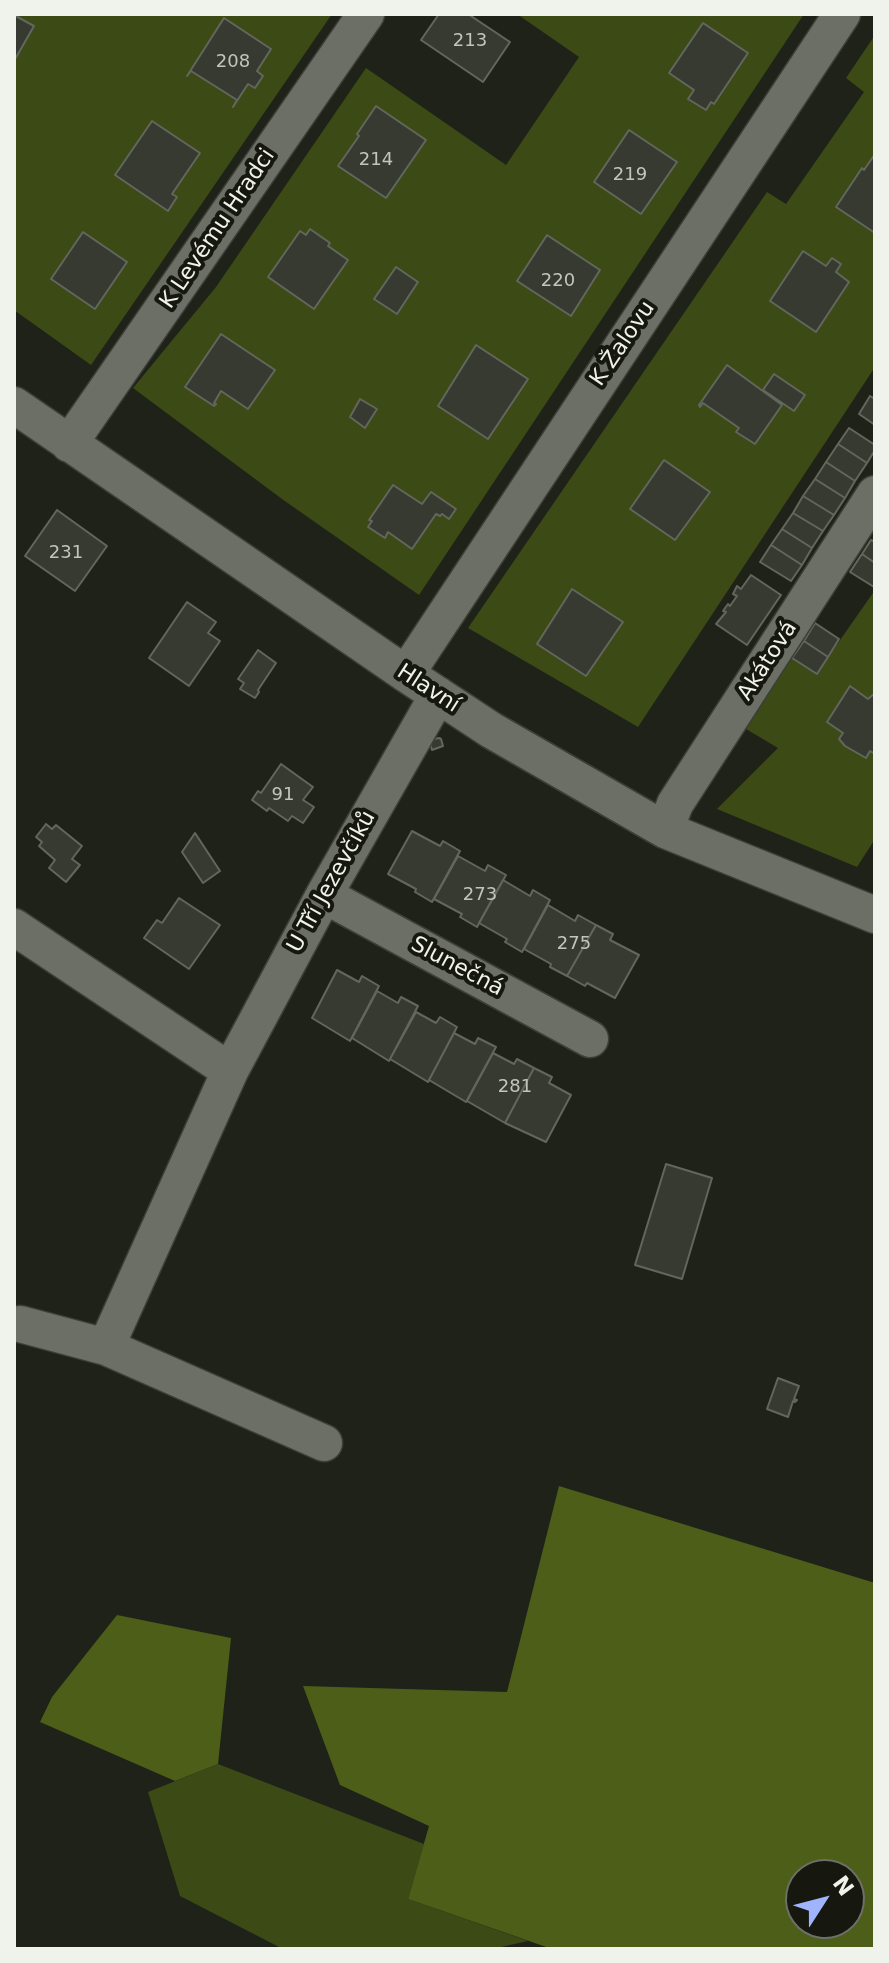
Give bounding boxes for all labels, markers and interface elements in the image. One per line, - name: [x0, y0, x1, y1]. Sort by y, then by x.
- house number: 213: [453, 30, 487, 52]
- house number: 208: [216, 51, 250, 73]
- street label: K Levému Hradci: [155, 144, 281, 314]
- house number: 214: [359, 149, 393, 171]
- house number: 219: [613, 164, 647, 186]
- house number: 220: [541, 270, 575, 292]
- street label: K Žalovu: [585, 297, 661, 391]
- house number: 231: [49, 542, 83, 564]
- street label: Akátová: [733, 616, 803, 706]
- street label: Hlavní: [392, 659, 464, 719]
- house number: 91: [272, 784, 294, 806]
- street label: U Tří Jezevčíků: [282, 807, 382, 957]
- house number: 273: [463, 884, 497, 906]
- street label: Slunečná: [406, 932, 508, 1002]
- house number: 275: [557, 933, 591, 955]
- house number: 281: [498, 1076, 532, 1098]
- north arrow: [785, 1859, 865, 1939]
- text: N: [828, 1871, 859, 1901]

